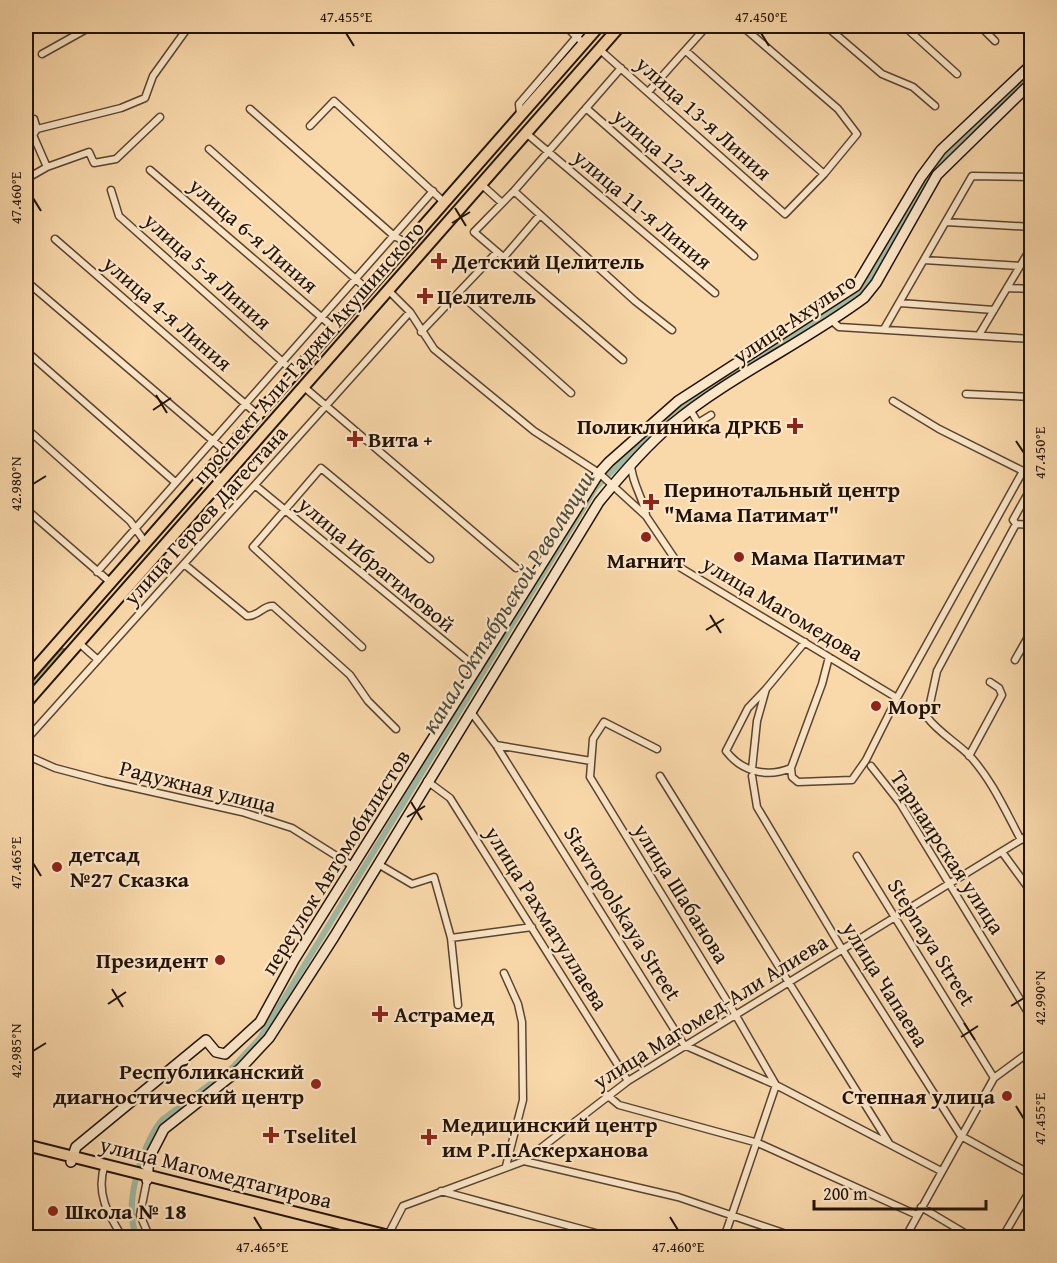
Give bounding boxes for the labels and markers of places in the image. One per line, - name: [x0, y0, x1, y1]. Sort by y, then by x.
- place label: Детский Целитель: [451, 245, 645, 277]
- marker: Детский Целитель: [430, 252, 448, 270]
- place label: Целитель: [437, 280, 536, 312]
- marker: Целитель: [418, 289, 432, 303]
- place label: Поликлиника ДРКБ: [577, 410, 782, 442]
- marker: Поликлиника ДРКБ: [786, 417, 804, 435]
- place label: Вита +: [368, 423, 433, 455]
- marker: Вита +: [346, 430, 364, 448]
- place label: Перинотальный центр "Мама Патимат": [664, 473, 900, 530]
- marker: Перинотальный центр "Мама Патимат": [642, 493, 660, 511]
- marker: Магнит: [639, 530, 653, 544]
- place label: Мама Патимат: [751, 541, 905, 573]
- place label: Магнит: [607, 544, 686, 576]
- marker: Мама Патимат: [732, 550, 746, 564]
- place label: Морг: [888, 690, 941, 722]
- marker: Морг: [869, 699, 883, 713]
- place label: детсад №27 Сказка: [69, 838, 190, 895]
- marker: детсад №27 Сказка: [50, 860, 64, 874]
- place label: Президент: [96, 944, 208, 976]
- marker: Президент: [213, 953, 227, 967]
- place label: Астрамед: [394, 998, 495, 1030]
- marker: Астрамед: [371, 1005, 389, 1023]
- place label: Республиканский диагностический центр: [53, 1055, 304, 1112]
- marker: Республиканский диагностический центр: [309, 1077, 323, 1091]
- place label: Степная улица: [842, 1080, 996, 1112]
- marker: Степная улица: [1000, 1089, 1014, 1103]
- place label: Медицинский центр им Р.П.Аскерханова: [442, 1108, 658, 1165]
- place label: Tselitel: [284, 1119, 357, 1151]
- marker: Tselitel: [262, 1126, 280, 1144]
- marker: Медицинский центр им Р.П.Аскерханова: [420, 1128, 438, 1146]
- place label: Школа № 18: [65, 1195, 187, 1227]
- marker: Школа № 18: [46, 1204, 60, 1218]

